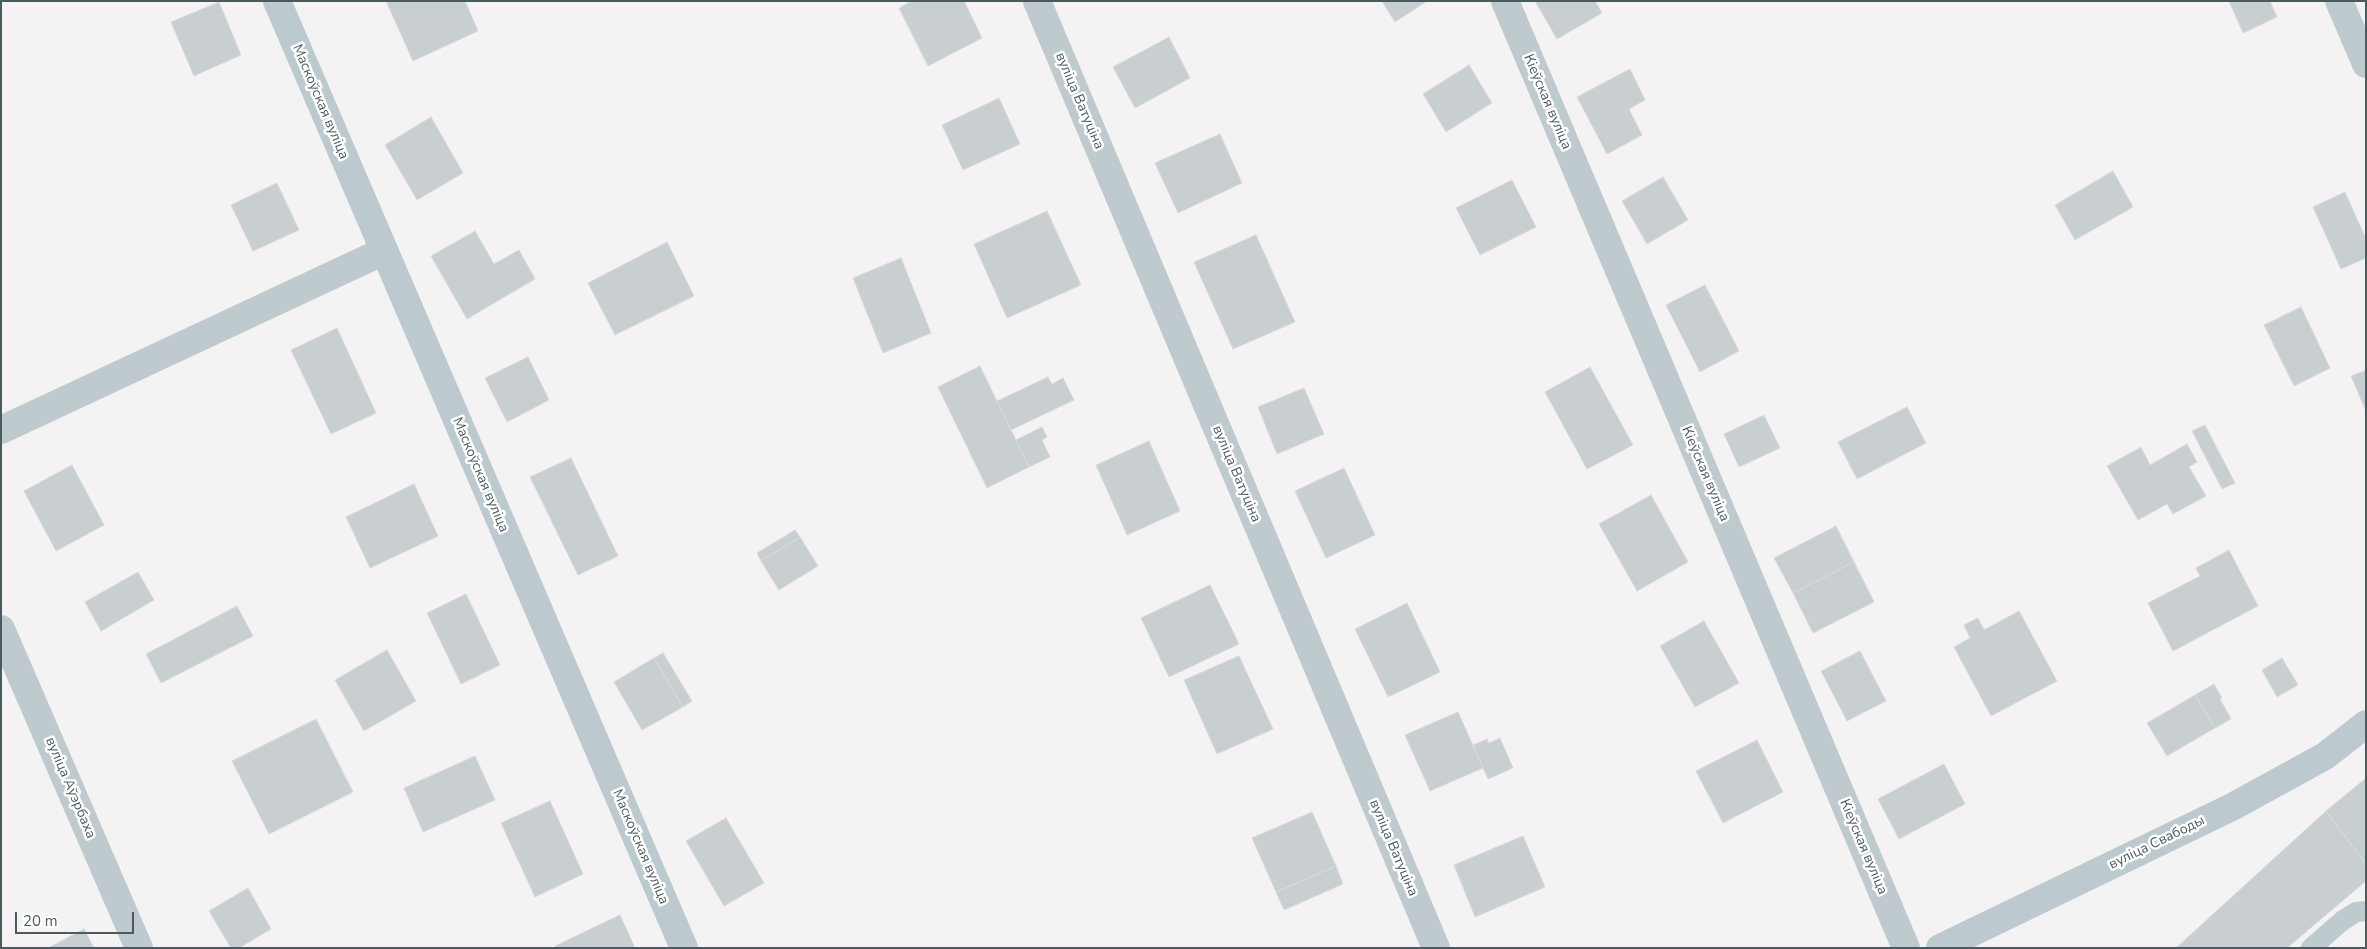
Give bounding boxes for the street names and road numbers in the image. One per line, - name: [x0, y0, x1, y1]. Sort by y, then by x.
- street label: Маскоўская вуліца: [288, 42, 352, 162]
- street label: вуліца Ватуціна: [1051, 50, 1107, 152]
- street label: Кіеўская вуліца: [1519, 52, 1575, 152]
- street label: Маскоўская вуліца: [448, 415, 512, 535]
- street label: вуліца Ватуціна: [1208, 423, 1264, 525]
- street label: Кіеўская вуліца: [1677, 424, 1733, 524]
- street label: вуліца Аўэрбаха: [41, 735, 99, 841]
- street label: Маскоўская вуліца: [608, 787, 672, 907]
- street label: вуліца Ватуціна: [1365, 797, 1421, 899]
- street label: Кіеўская вуліца: [1835, 797, 1891, 897]
- street label: вуліца Свабоды: [2106, 813, 2208, 873]

